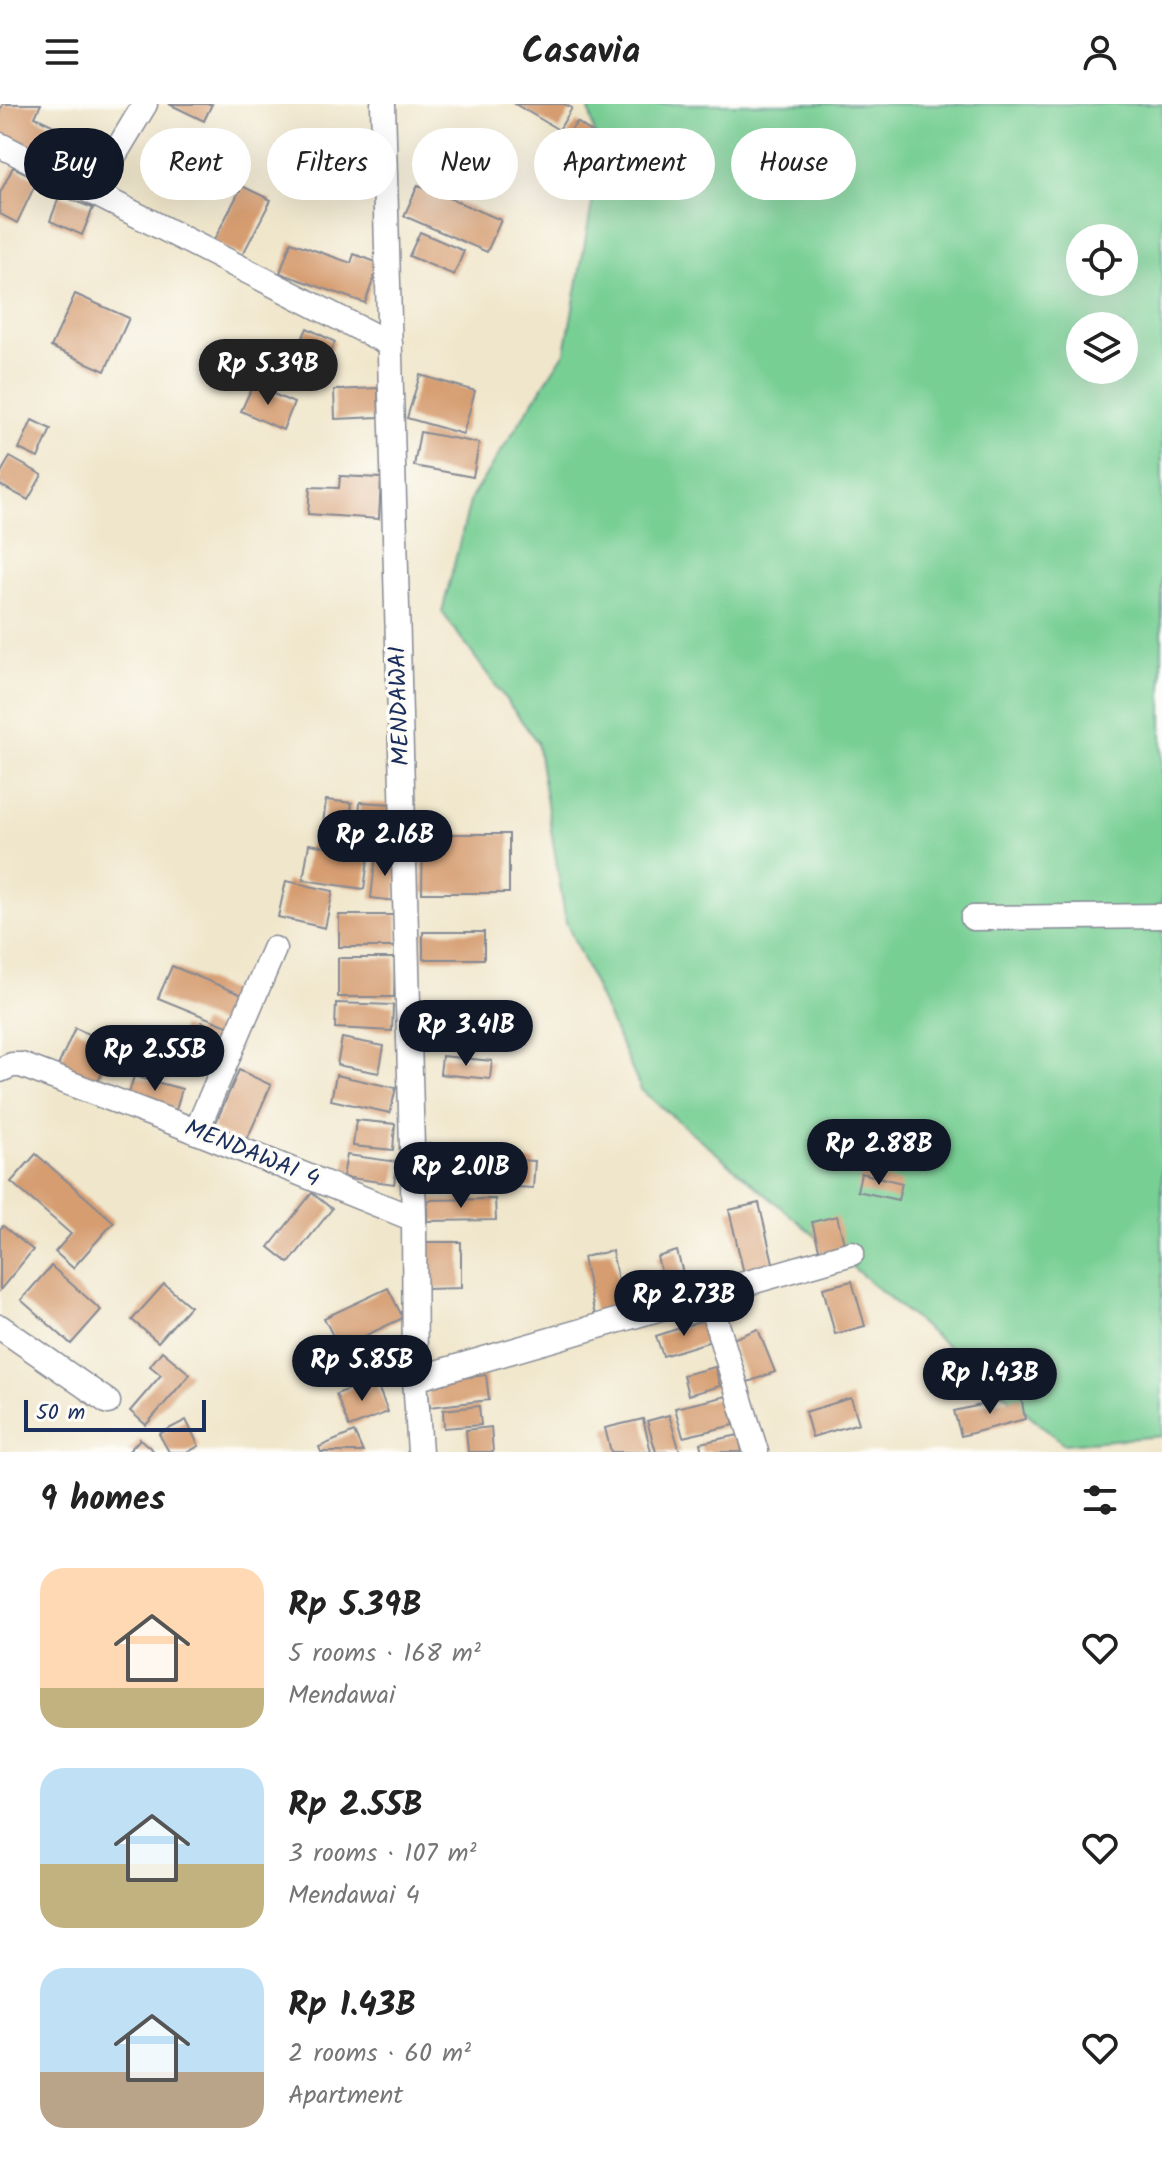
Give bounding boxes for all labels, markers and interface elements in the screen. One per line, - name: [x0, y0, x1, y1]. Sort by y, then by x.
- text: Casavia: [522, 24, 640, 81]
- icon: menu: [40, 30, 84, 74]
- icon: person: [1078, 30, 1122, 74]
- chip: Buy: [24, 128, 124, 200]
- chip: Rent: [140, 128, 251, 200]
- chip: Filters: [267, 128, 396, 200]
- chip: New: [412, 128, 518, 200]
- chip: Apartment: [534, 128, 715, 200]
- chip: House: [731, 128, 856, 200]
- map controls: [1066, 224, 1138, 384]
- button: locate: [1066, 224, 1138, 296]
- button: layers: [1066, 312, 1138, 384]
- pin: Rp 5.39B: [185, 339, 351, 407]
- text: Rp 5.39B: [217, 344, 319, 386]
- street label: MENDAWAI: [378, 645, 422, 767]
- pin: Rp 2.16B: [302, 810, 468, 878]
- text: Rp 2.16B: [335, 815, 435, 857]
- pin: Rp 3.41B: [383, 1000, 549, 1068]
- text: Rp 3.41B: [417, 1005, 515, 1047]
- pin: Rp 2.55B: [72, 1025, 238, 1093]
- text: Rp 2.55B: [103, 1030, 207, 1072]
- street label: MENDAWAI 4: [178, 1109, 326, 1199]
- pin: Rp 2.88B: [796, 1119, 962, 1187]
- text: Rp 2.88B: [825, 1124, 933, 1166]
- pin: Rp 2.01B: [378, 1142, 544, 1210]
- text: Rp 2.01B: [412, 1147, 510, 1189]
- pin: Rp 2.73B: [601, 1270, 767, 1338]
- text: Rp 2.73B: [632, 1275, 736, 1317]
- pin: Rp 5.85B: [279, 1335, 445, 1403]
- text: Rp 5.85B: [310, 1340, 414, 1382]
- pin: Rp 1.43B: [907, 1348, 1073, 1416]
- text: Rp 1.43B: [941, 1353, 1039, 1395]
- scale bar: [24, 1396, 206, 1432]
- text: 50 m: [36, 1396, 85, 1431]
- text: 9 homes: [40, 1473, 165, 1527]
- icon: filters: [1078, 1478, 1122, 1522]
- text: Rp 5.39B: [288, 1579, 422, 1633]
- icon: home: [104, 1600, 200, 1696]
- icon: heart: [1078, 1626, 1122, 1670]
- text: 5 rooms · 168 m²: [288, 1633, 481, 1675]
- text: Mendawai: [288, 1675, 395, 1717]
- text: Rp 2.55B: [288, 1779, 423, 1833]
- icon: home: [104, 1800, 200, 1896]
- icon: heart: [1078, 1826, 1122, 1870]
- text: 3 rooms · 107 m²: [288, 1833, 477, 1875]
- text: Mendawai 4: [288, 1875, 420, 1917]
- text: Rp 1.43B: [288, 1979, 417, 2033]
- icon: home: [104, 2000, 200, 2096]
- icon: heart: [1078, 2026, 1122, 2070]
- text: 2 rooms · 60 m²: [288, 2033, 471, 2075]
- text: Apartment: [288, 2075, 403, 2117]

